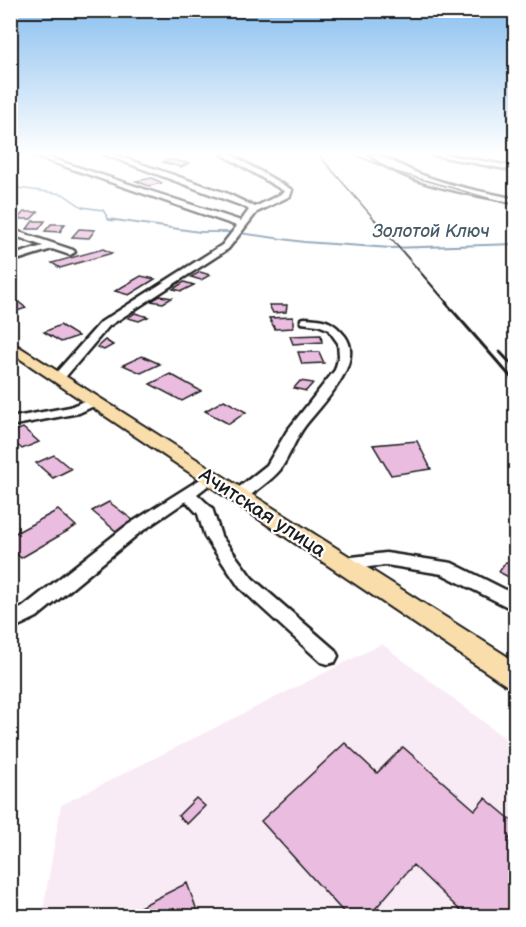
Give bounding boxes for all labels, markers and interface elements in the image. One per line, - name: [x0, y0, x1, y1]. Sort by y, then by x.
- water label: Золотой Ключ: [372, 221, 490, 242]
- street label: Ачитская улица: [194, 462, 330, 563]

